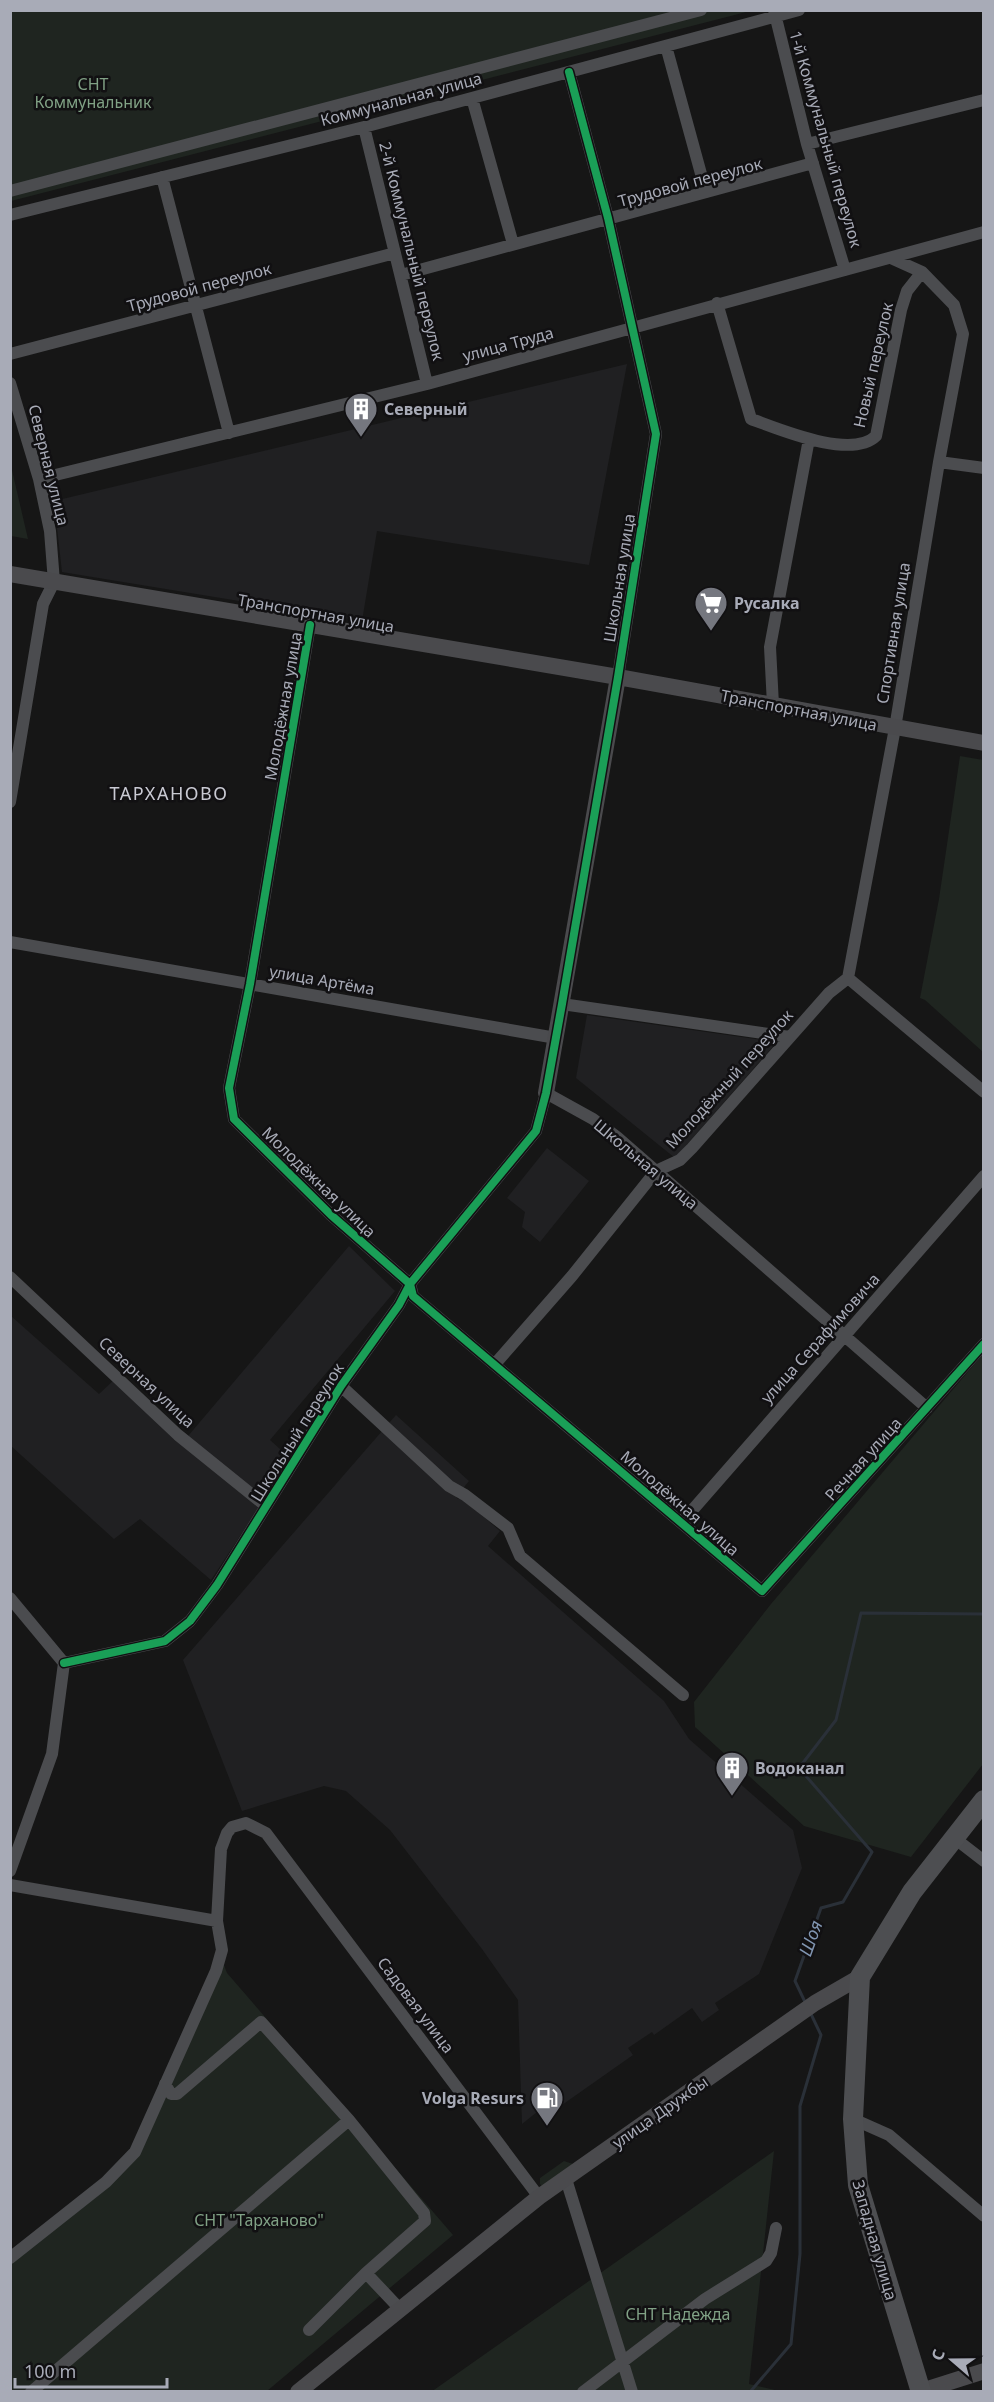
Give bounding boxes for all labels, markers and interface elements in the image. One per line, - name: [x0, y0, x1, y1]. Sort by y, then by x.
- street label: 1-й Коммунальный переулок: [784, 28, 868, 250]
- street label: Коммунальная улица: [318, 67, 484, 131]
- park label: СНТ Коммунальник: [35, 73, 152, 113]
- street label: 2-й Коммунальный переулок: [374, 139, 450, 363]
- street label: Трудовой переулок: [616, 152, 765, 212]
- street label: Трудовой переулок: [125, 257, 274, 317]
- street label: Новый переулок: [848, 300, 898, 430]
- street label: улица Труда: [460, 321, 556, 367]
- building icon: Северный: [343, 391, 379, 438]
- place label: Северный: [384, 398, 468, 420]
- street label: Северная улица: [23, 402, 75, 528]
- street label: Школьная улица: [598, 512, 640, 644]
- street label: Спортивная улица: [871, 561, 915, 705]
- supermarket icon: Русалка: [693, 585, 729, 632]
- street label: Транспортная улица: [236, 588, 396, 638]
- place label: Русалка: [734, 592, 800, 614]
- street label: Молодёжная улица: [259, 630, 307, 782]
- street label: Транспортная улица: [719, 684, 879, 736]
- district label: ТАРХАНОВО: [110, 781, 228, 805]
- street label: улица Артёма: [268, 960, 376, 1000]
- street label: Молодёжный переулок: [660, 1004, 798, 1153]
- street label: Школьная улица: [589, 1114, 703, 1214]
- street label: Молодёжная улица: [257, 1122, 381, 1242]
- street label: улица Серафимовича: [756, 1268, 884, 1408]
- street label: Северная улица: [94, 1332, 200, 1432]
- street label: Школьный переулок: [245, 1358, 349, 1506]
- street label: Речная улица: [820, 1413, 906, 1505]
- street label: Молодёжная улица: [616, 1445, 744, 1561]
- building icon: Водоканал: [714, 1750, 750, 1797]
- place label: Водоканал: [755, 1757, 845, 1779]
- water label: Шоя: [793, 1917, 827, 1959]
- street label: Садовая улица: [373, 1952, 459, 2058]
- street label: улица Дружбы: [608, 2071, 712, 2153]
- fuel station icon: Volga Resurs: [529, 2080, 565, 2127]
- place label: Volga Resurs: [422, 2087, 524, 2109]
- street label: Западная улица: [847, 2177, 903, 2303]
- park label: СНТ "Тарханово": [194, 2209, 324, 2231]
- park label: СНТ Надежда: [626, 2303, 730, 2325]
- north arrow: [922, 2330, 982, 2390]
- text: С: [926, 2346, 950, 2363]
- scale bar: [15, 2351, 166, 2389]
- text: 100 m: [24, 2359, 76, 2383]

